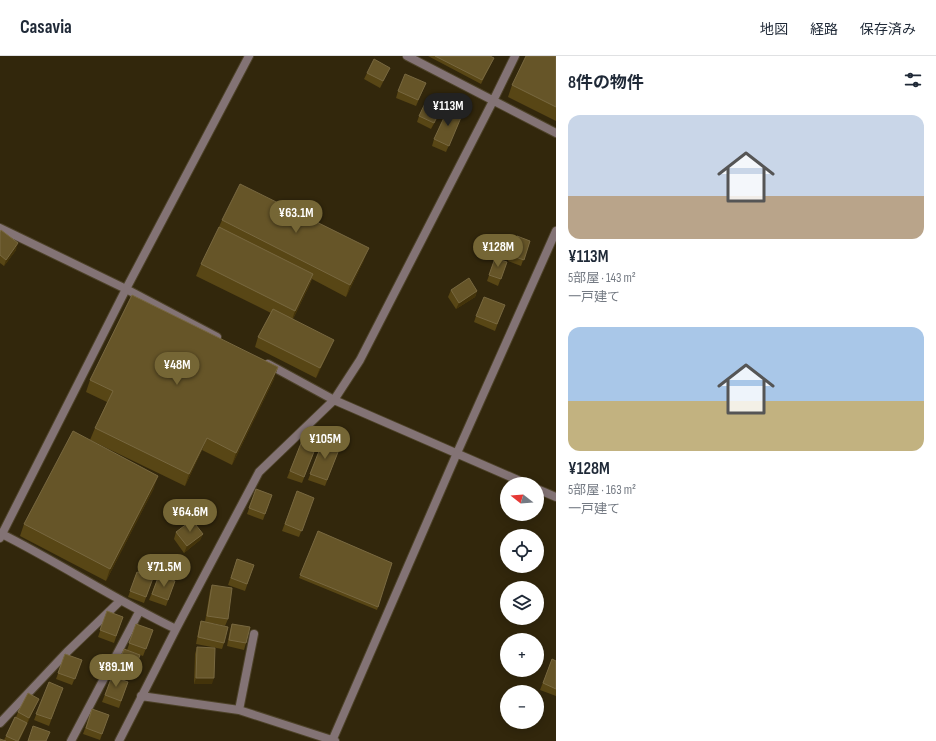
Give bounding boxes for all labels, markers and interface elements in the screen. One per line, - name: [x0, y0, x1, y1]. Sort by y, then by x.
- text: Casavia: [20, 16, 72, 39]
- text: 地図: [760, 21, 788, 38]
- text: 経路: [810, 21, 838, 38]
- text: 保存済み: [860, 21, 916, 38]
- icon: filters: [902, 69, 924, 91]
- text: 8件の物件: [568, 73, 644, 93]
- pin: ¥113M: [420, 93, 476, 127]
- text: ¥113M: [433, 98, 463, 114]
- icon: home: [710, 141, 782, 213]
- pin: ¥63.1M: [263, 200, 329, 234]
- text: ¥63.1M: [279, 205, 313, 221]
- pin: ¥128M: [470, 234, 526, 268]
- text: ¥128M: [482, 239, 514, 255]
- text: ¥113M: [568, 247, 608, 267]
- text: 5部屋 · 143 m²: [568, 270, 636, 286]
- text: 一戸建て: [568, 289, 620, 305]
- pin: ¥48M: [153, 352, 201, 386]
- icon: home: [710, 353, 782, 425]
- text: ¥48M: [164, 357, 190, 373]
- pin: ¥105M: [297, 426, 353, 460]
- text: ¥105M: [309, 431, 341, 447]
- text: ¥128M: [568, 459, 610, 479]
- north arrow: [500, 477, 544, 521]
- map controls: [500, 477, 544, 729]
- text: 5部屋 · 163 m²: [568, 482, 636, 498]
- pin: ¥64.6M: [157, 499, 223, 533]
- text: 一戸建て: [568, 501, 620, 517]
- text: ¥64.6M: [172, 504, 208, 520]
- button: locate: [500, 529, 544, 573]
- pin: ¥71.5M: [131, 554, 197, 588]
- text: ¥71.5M: [147, 559, 181, 575]
- button: layers: [500, 581, 544, 625]
- button: +: [500, 633, 544, 677]
- pin: ¥89.1M: [83, 654, 149, 688]
- text: ¥89.1M: [98, 659, 134, 675]
- button: −: [500, 685, 544, 729]

